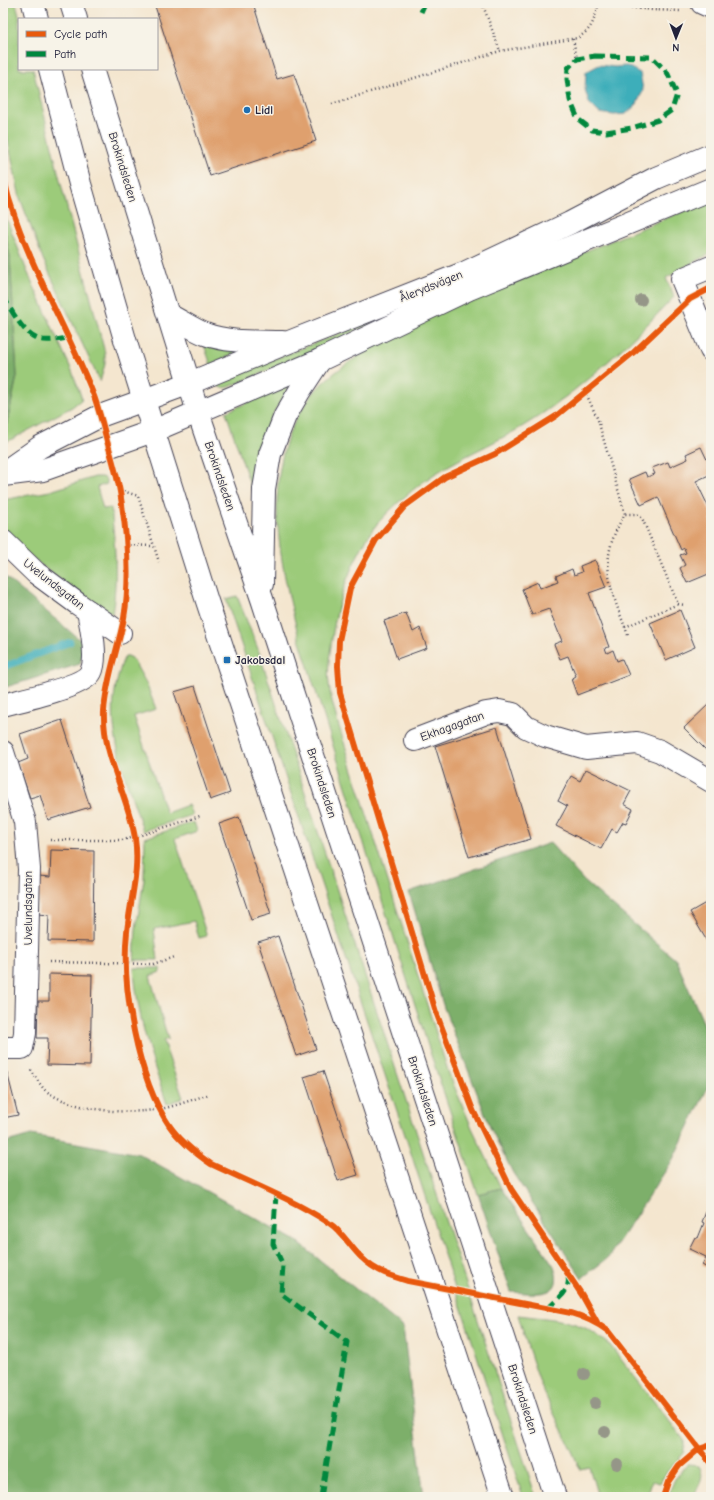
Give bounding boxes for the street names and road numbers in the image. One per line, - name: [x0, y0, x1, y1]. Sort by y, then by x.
- street label: Brokindsleden: [106, 130, 140, 204]
- street label: Ålerydsvägen: [397, 266, 465, 305]
- street label: Brokindsleden: [202, 439, 238, 513]
- street label: Uvelundsgatan: [20, 556, 88, 612]
- street label: Ekhagagatan: [418, 708, 486, 744]
- street label: Brokindsleden: [304, 746, 340, 820]
- street label: Uvelundsgatan: [21, 871, 35, 945]
- street label: Brokindsleden: [405, 1054, 441, 1128]
- street label: Brokindsleden: [505, 1362, 541, 1436]

